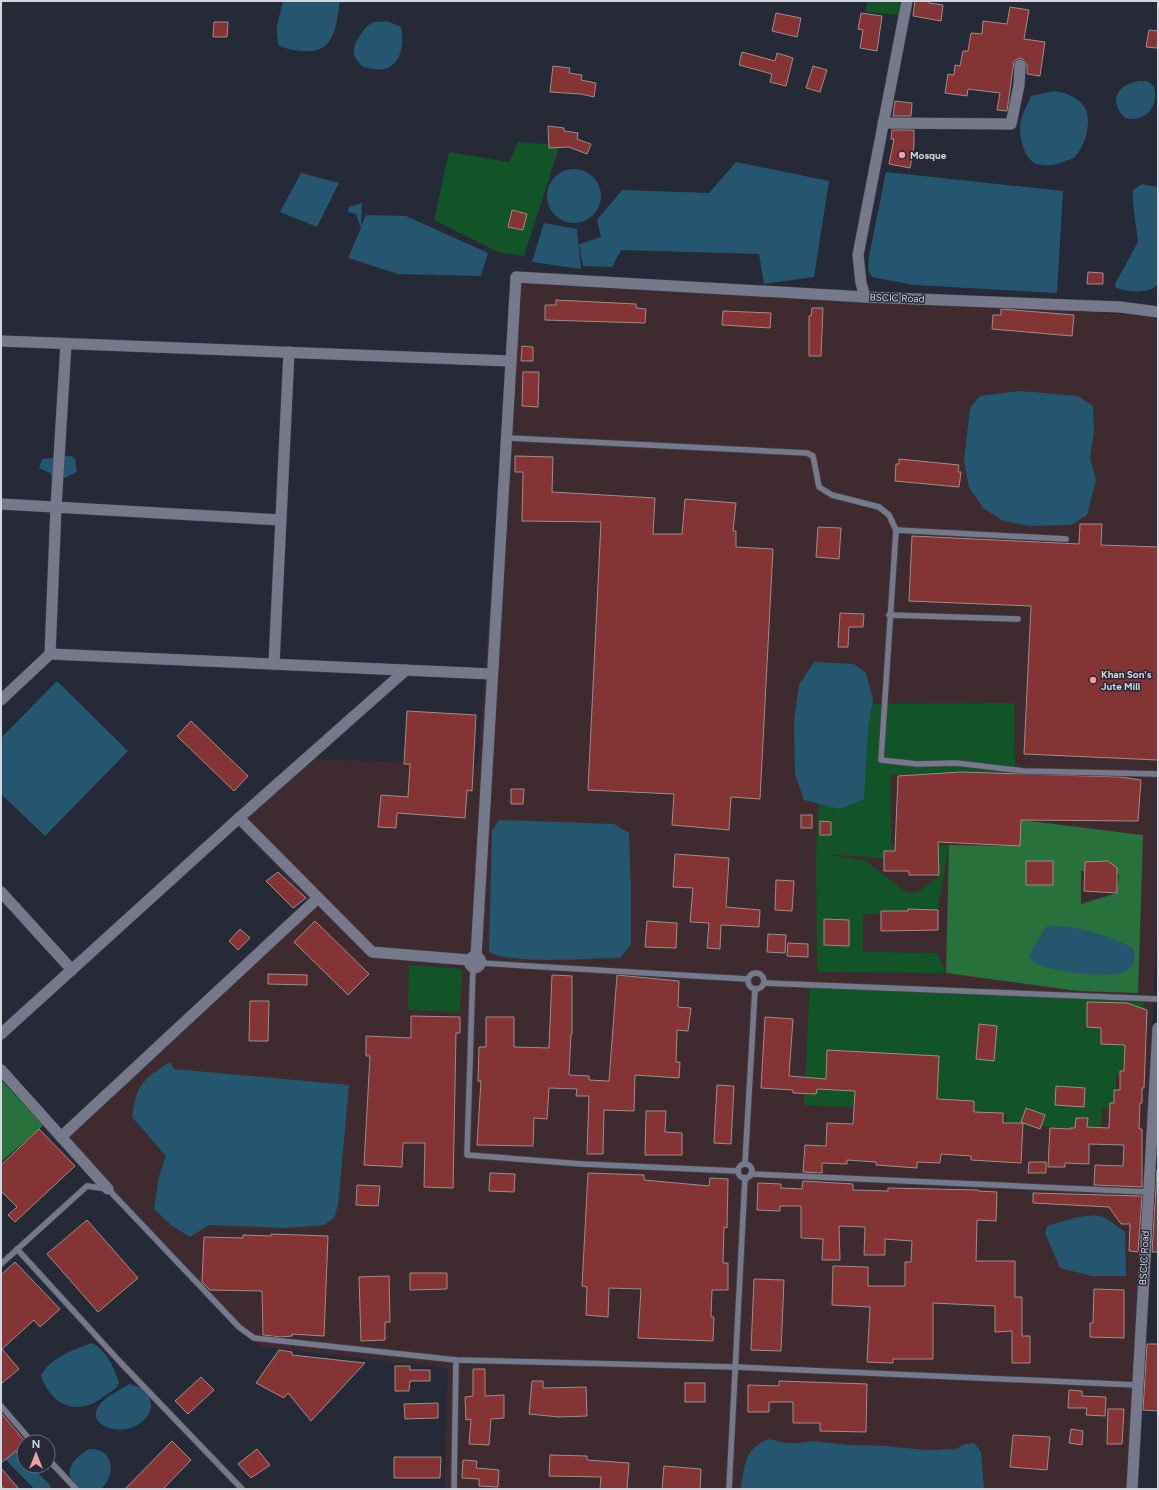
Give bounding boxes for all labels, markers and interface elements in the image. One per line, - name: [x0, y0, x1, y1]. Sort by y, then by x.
- place label: Mosque: [910, 149, 947, 162]
- marker: Mosque: [897, 150, 907, 160]
- street label: BSCIC Road: [869, 291, 925, 305]
- place label: Khan Son's Jute Mill: [1101, 668, 1152, 693]
- marker: Khan Son's Jute Mill: [1088, 675, 1098, 685]
- street label: BSCIC Road: [1136, 1230, 1152, 1286]
- north arrow: [16, 1434, 56, 1474]
- text: N: [32, 1438, 40, 1451]

